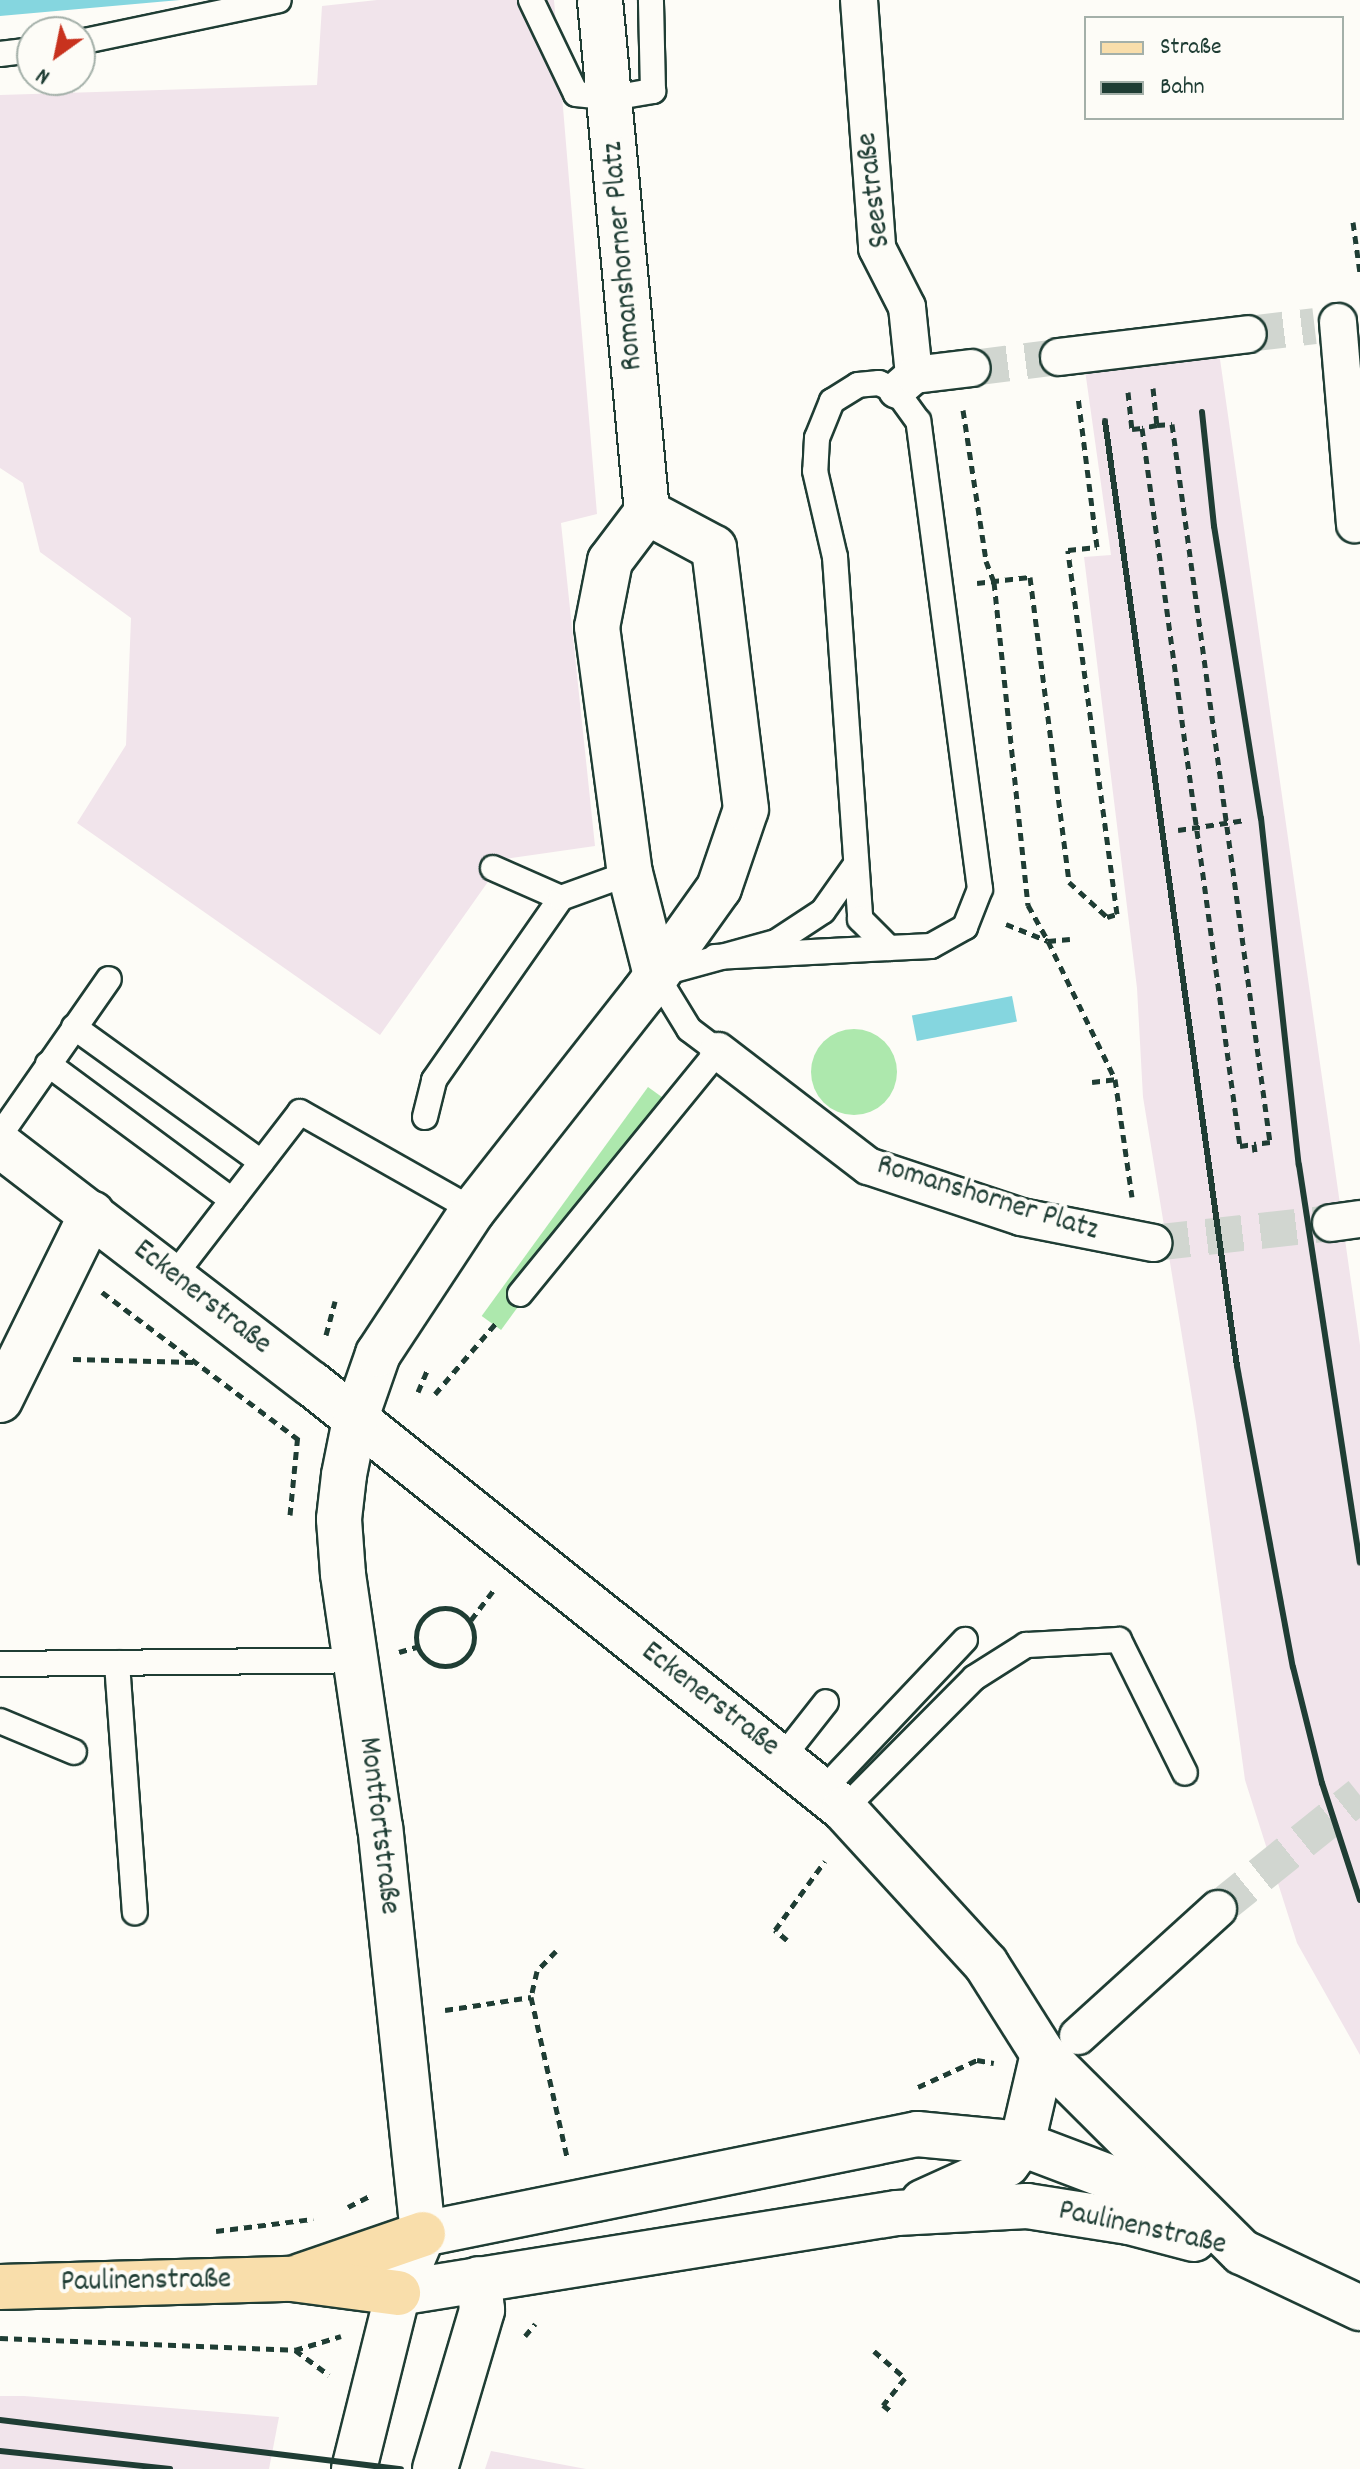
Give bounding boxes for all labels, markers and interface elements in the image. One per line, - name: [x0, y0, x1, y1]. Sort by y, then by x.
- north arrow: [16, 16, 96, 96]
- legend: [1084, 16, 1344, 120]
- text: Straße: [1160, 31, 1222, 65]
- text: N: [31, 59, 57, 91]
- text: Bahn: [1160, 71, 1205, 105]
- street label: Seestraße: [851, 130, 901, 250]
- street label: Romanshorner Platz: [597, 140, 653, 372]
- street label: Romanshorner Platz: [872, 1149, 1102, 1251]
- street label: Eckenerstraße: [125, 1234, 277, 1364]
- street label: Eckenerstraße: [633, 1636, 785, 1766]
- street label: Montfortstraße: [348, 1735, 406, 1917]
- street label: Paulinenstraße: [1055, 2195, 1229, 2265]
- street label: Paulinenstraße: [60, 2264, 232, 2302]

